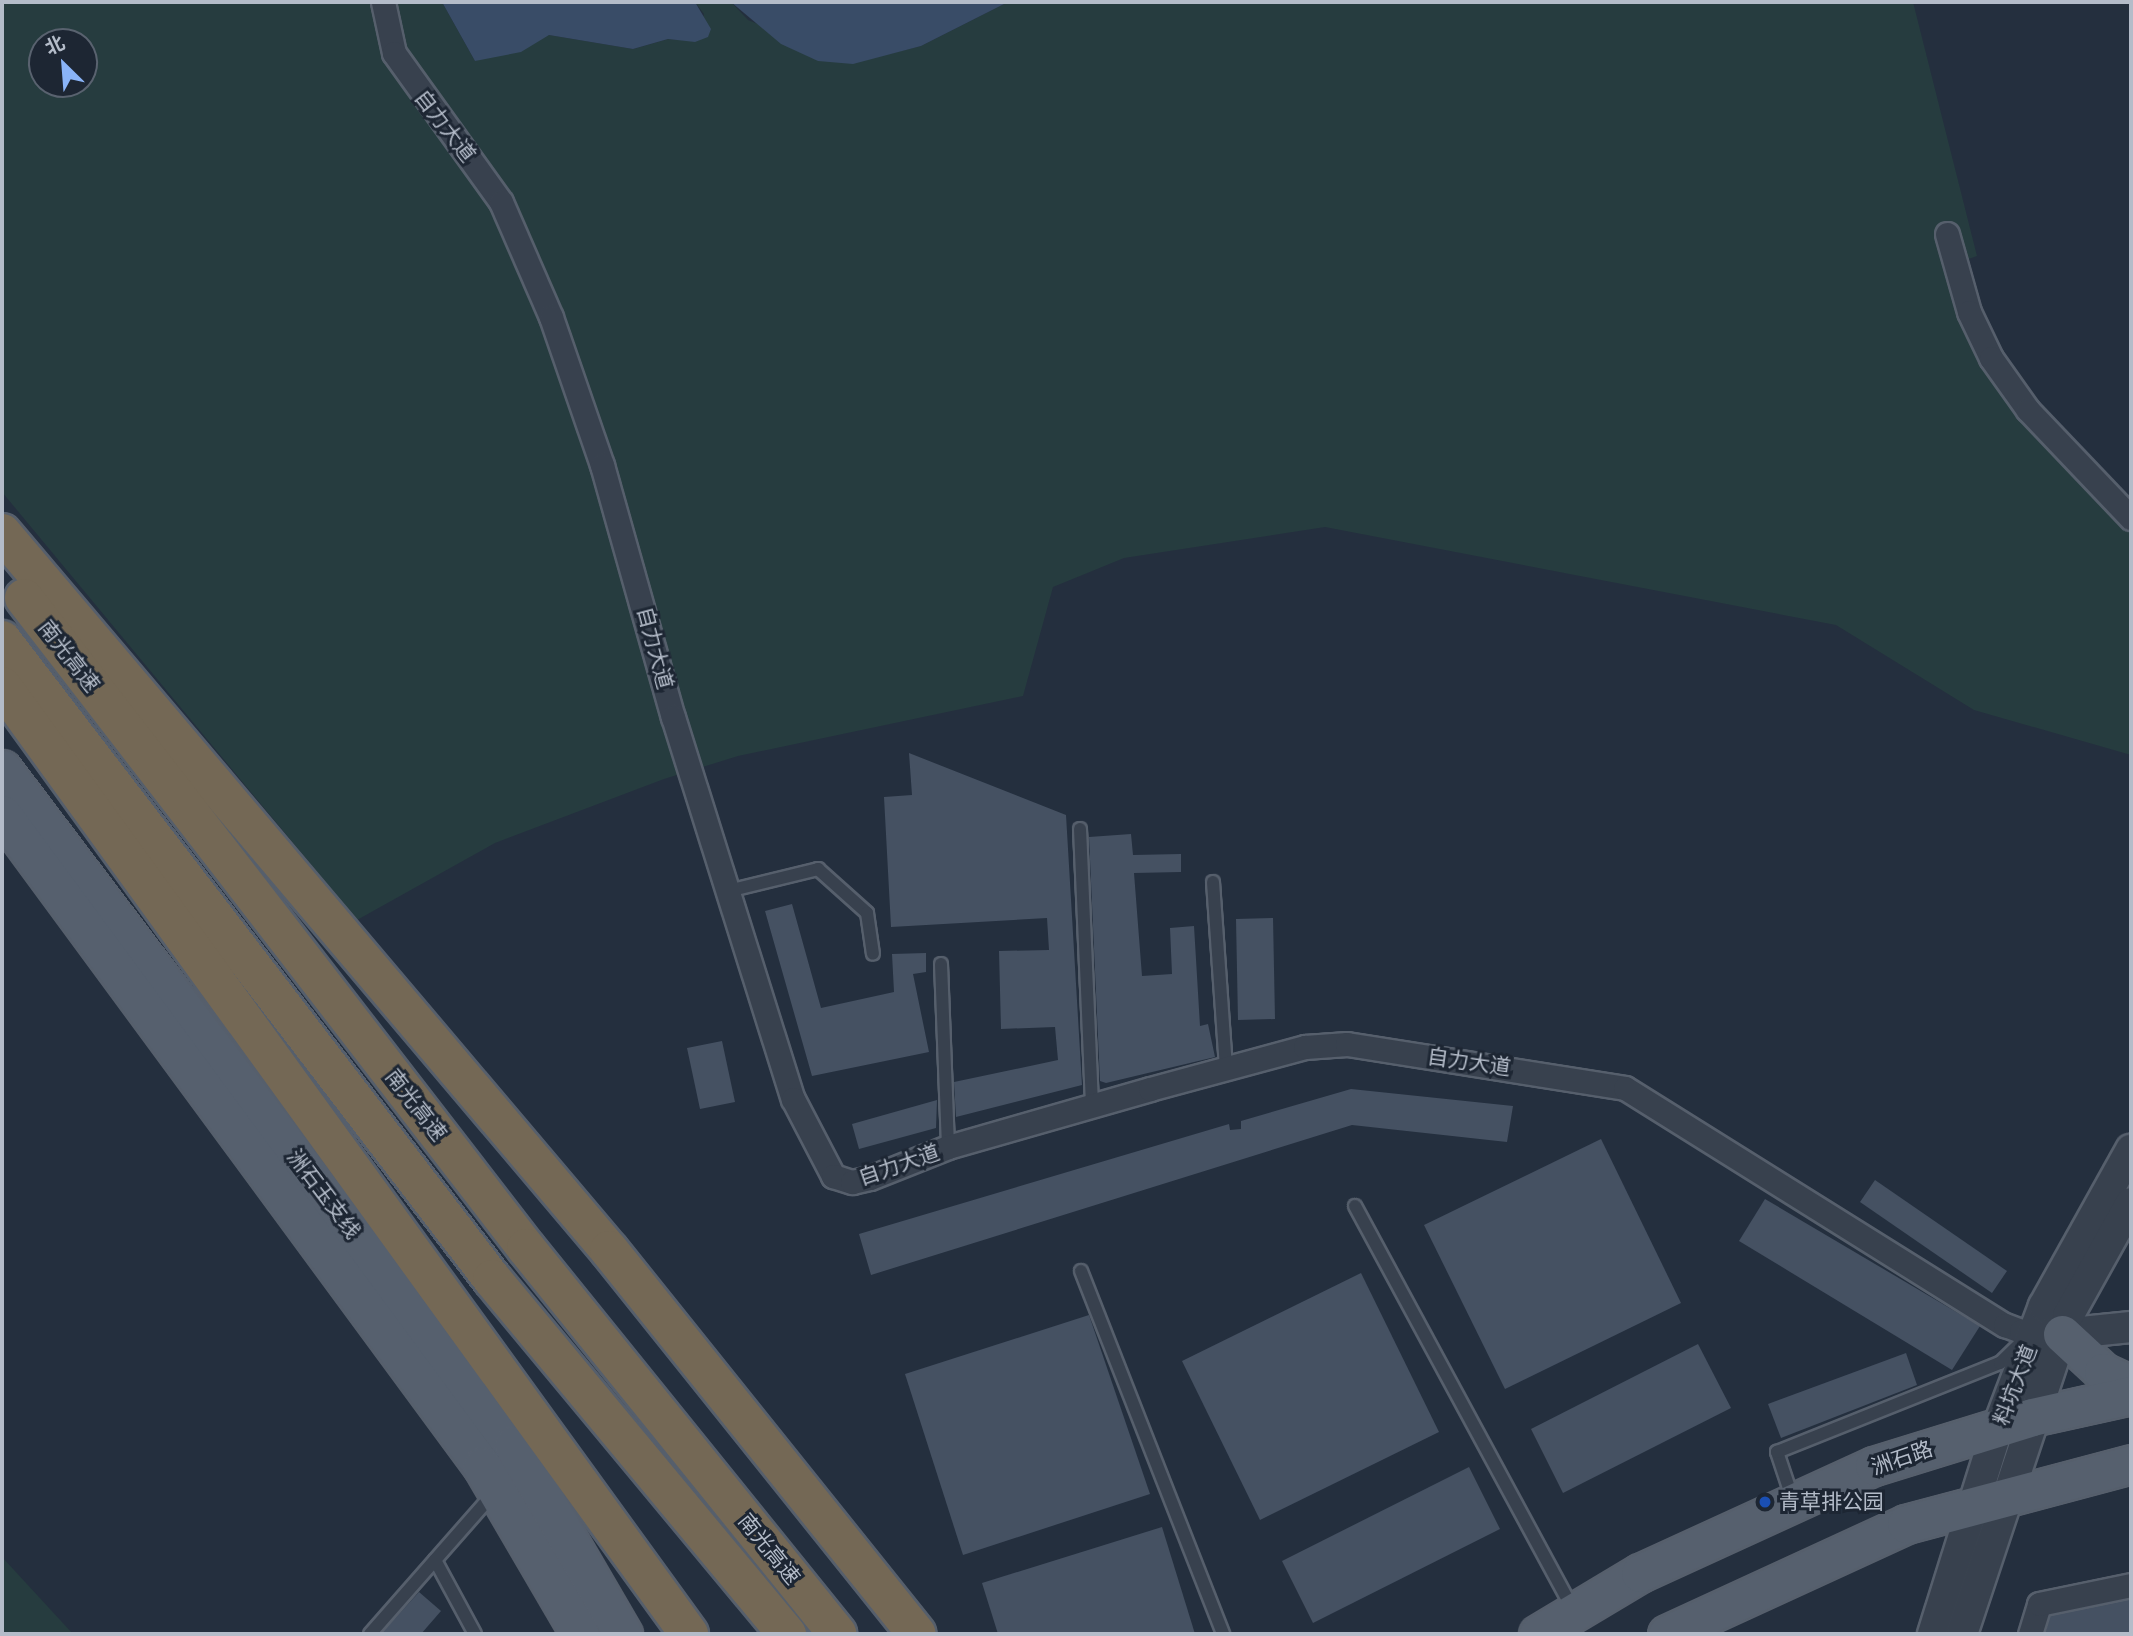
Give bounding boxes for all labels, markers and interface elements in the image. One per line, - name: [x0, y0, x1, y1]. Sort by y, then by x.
- north arrow: [28, 28, 98, 98]
- text: 北: [41, 30, 69, 61]
- street label: 自力大道: [409, 85, 481, 167]
- street label: 自力大道: [632, 604, 678, 692]
- street label: 南光高速: [33, 615, 105, 697]
- street label: 自力大道: [1426, 1044, 1512, 1080]
- street label: 南光高速: [380, 1064, 452, 1146]
- street label: 自力大道: [855, 1139, 943, 1191]
- street label: 洲石玉支线: [282, 1144, 366, 1244]
- street label: 料坑大道: [1988, 1341, 2042, 1429]
- street label: 洲石路: [1868, 1436, 1936, 1480]
- place label: 青草排公园: [1779, 1489, 1884, 1515]
- marker: 青草排公园: [1757, 1494, 1773, 1510]
- street label: 南光高速: [733, 1508, 805, 1590]

